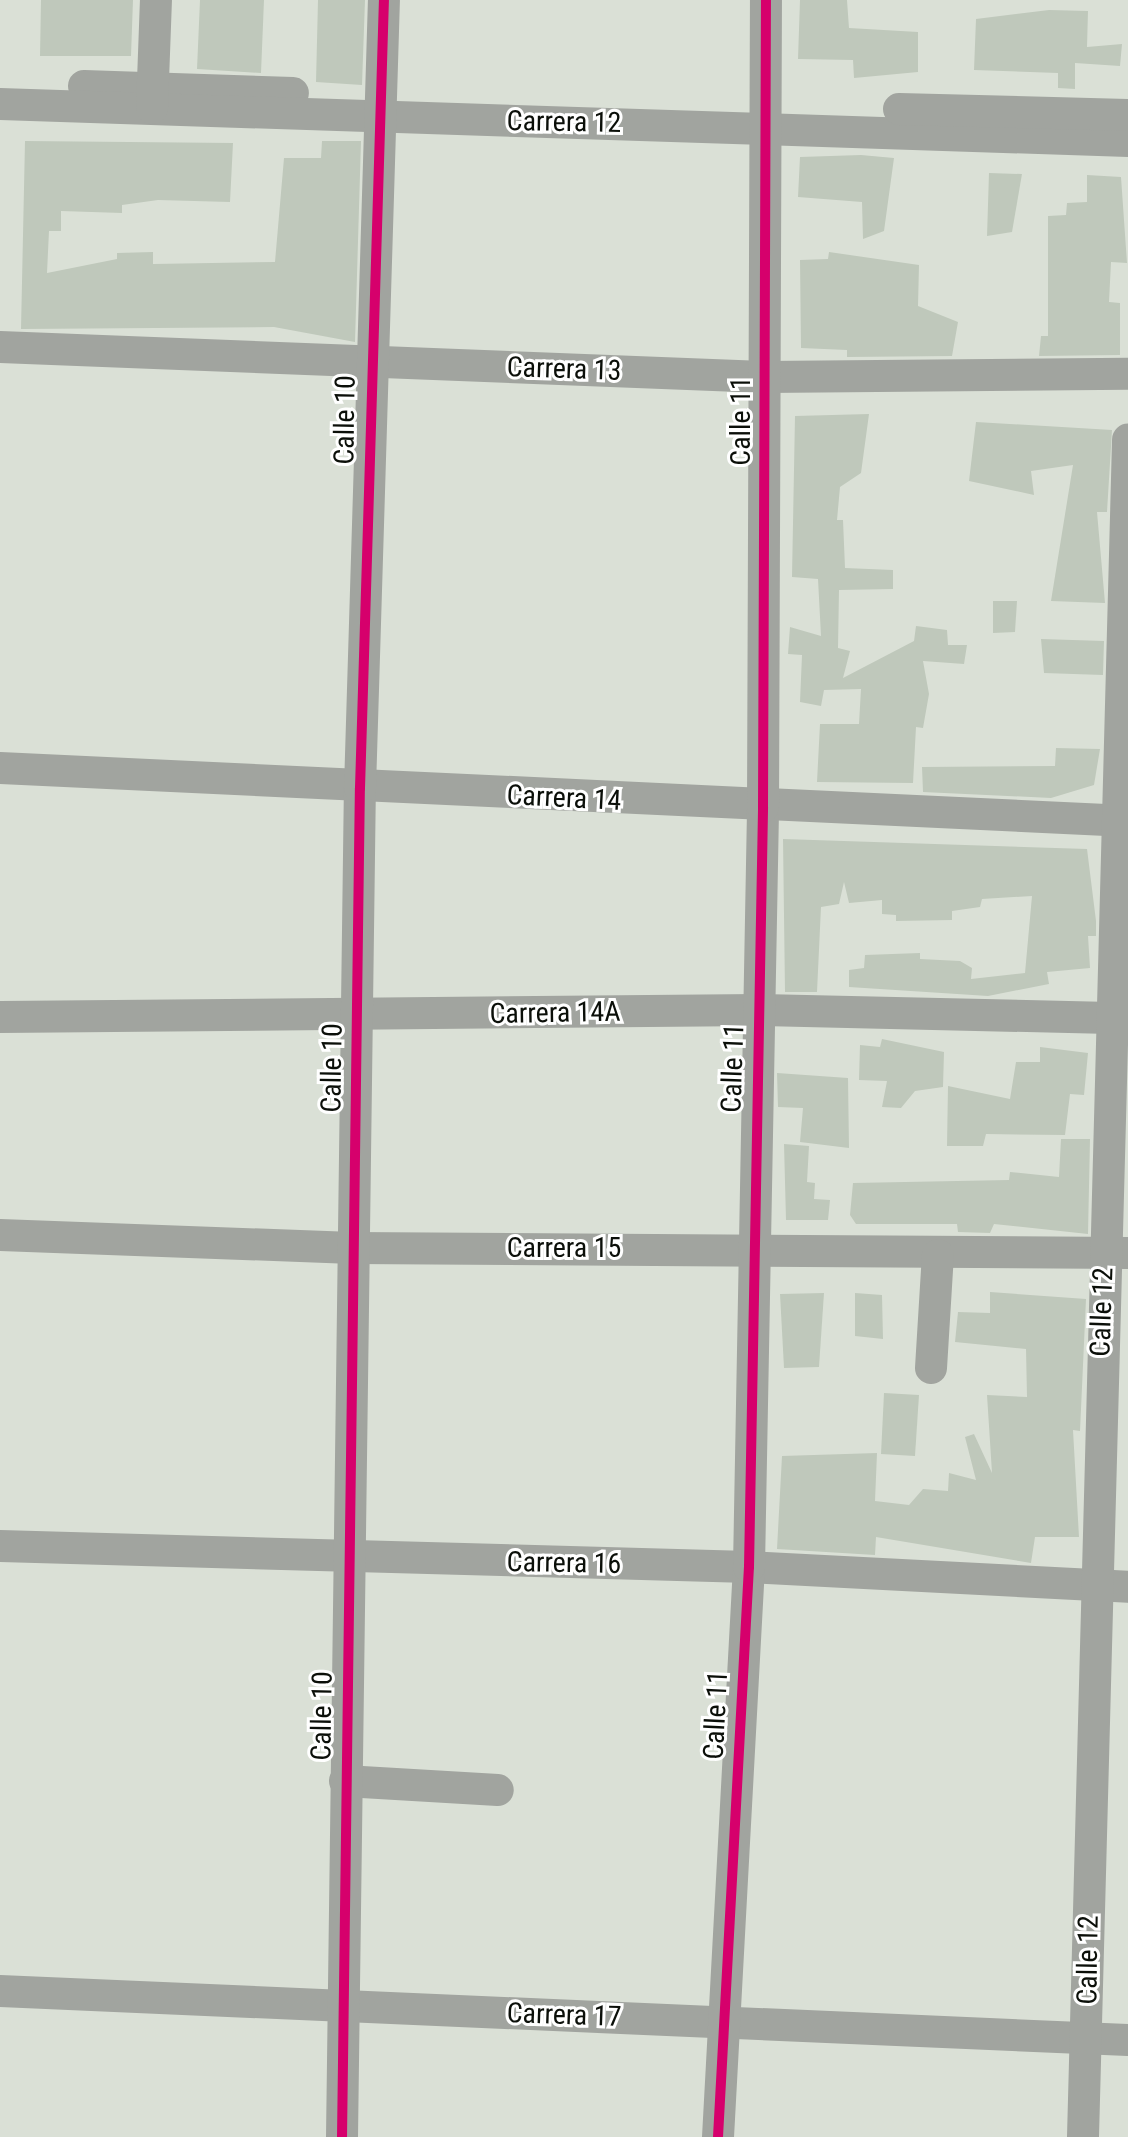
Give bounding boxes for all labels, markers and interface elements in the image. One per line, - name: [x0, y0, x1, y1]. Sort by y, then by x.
- street label: Carrera 12: [506, 104, 622, 140]
- street label: Carrera 13: [506, 350, 622, 388]
- street label: Calle 10: [327, 375, 363, 465]
- street label: Calle 11: [724, 376, 758, 466]
- street label: Carrera 14: [506, 778, 622, 818]
- street label: Carrera 14A: [489, 995, 621, 1031]
- street label: Calle 10: [314, 1023, 350, 1113]
- street label: Calle 11: [715, 1023, 751, 1113]
- street label: Carrera 15: [507, 1231, 621, 1265]
- street label: Calle 12: [1084, 1267, 1120, 1357]
- street label: Carrera 16: [506, 1545, 622, 1581]
- street label: Calle 11: [697, 1670, 735, 1760]
- street label: Calle 10: [304, 1671, 340, 1761]
- street label: Calle 12: [1070, 1915, 1106, 2005]
- street label: Carrera 17: [506, 1996, 622, 2034]

